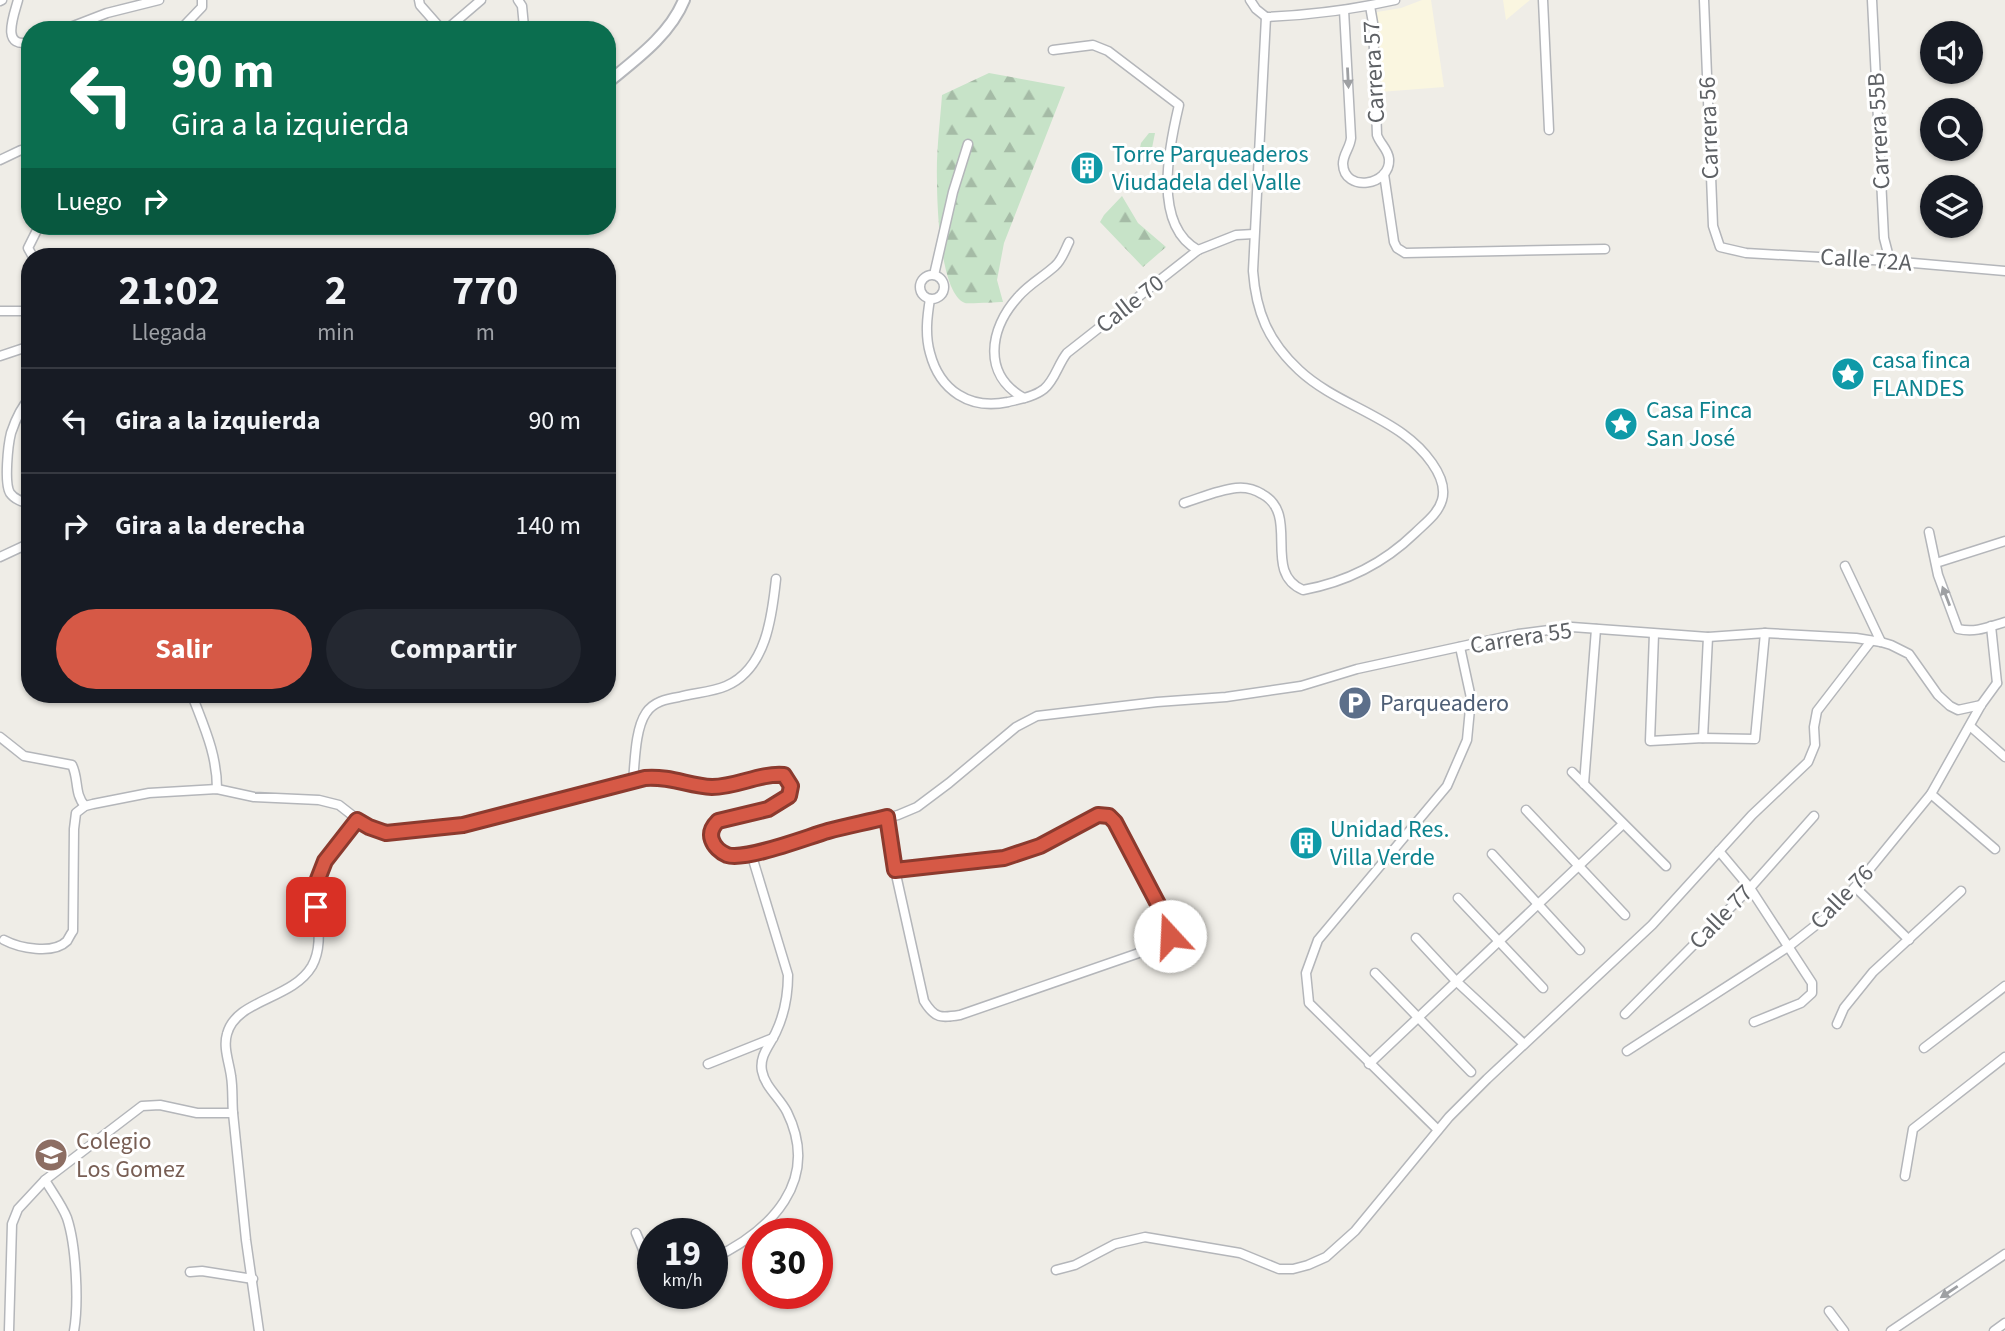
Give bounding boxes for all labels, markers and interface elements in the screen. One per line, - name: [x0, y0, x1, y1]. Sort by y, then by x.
- street label: Carrera 57: [1354, 20, 1394, 124]
- map controls: [1920, 21, 1983, 238]
- button: sound: [1920, 21, 1983, 84]
- text: 90 m: [171, 37, 275, 107]
- icon: left: [56, 49, 147, 140]
- one-way arrow: [1342, 68, 1353, 90]
- street label: Carrera 55B: [1858, 72, 1900, 190]
- street label: Carrera 56: [1690, 76, 1728, 180]
- button: search: [1920, 98, 1983, 161]
- text: Gira a la izquierda: [171, 102, 409, 148]
- place label: Torre Parqueaderos Viudadela del Valle: [1112, 137, 1309, 200]
- building icon: Torre Parqueaderos Viudadela del Valle: [1068, 149, 1106, 187]
- button: layers: [1920, 175, 1983, 238]
- icon: right: [136, 182, 174, 220]
- text: Luego: [56, 183, 122, 220]
- street label: Calle 72A: [1819, 239, 1913, 281]
- text: 21:02: [118, 261, 220, 321]
- text: 2: [325, 261, 347, 321]
- text: 770: [452, 261, 519, 321]
- street label: Calle 70: [1088, 266, 1172, 342]
- text: Llegada: [131, 316, 207, 349]
- text: min: [317, 316, 355, 349]
- text: m: [476, 316, 495, 349]
- place label: casa finca FLANDES: [1872, 343, 1971, 406]
- place icon: casa finca FLANDES: [1829, 355, 1867, 393]
- place label: Casa Finca San José: [1646, 393, 1752, 456]
- icon: left: [56, 402, 94, 440]
- text: Gira a la izquierda: [115, 402, 320, 439]
- text: 90 m: [528, 402, 581, 439]
- place icon: Casa Finca San José: [1602, 405, 1640, 443]
- icon: right: [56, 507, 94, 545]
- text: Gira a la derecha: [115, 507, 305, 544]
- text: 140 m: [515, 507, 581, 544]
- one-way arrow: [1940, 586, 1951, 607]
- button: Salir: [56, 609, 312, 689]
- button: Compartir: [326, 609, 581, 689]
- street label: Carrera 55: [1468, 613, 1574, 663]
- parking icon: Parqueadero: [1336, 684, 1374, 722]
- place label: Parqueadero: [1380, 686, 1509, 721]
- place label: Unidad Res. Villa Verde: [1330, 812, 1449, 875]
- building icon: Unidad Res. Villa Verde: [1287, 824, 1325, 862]
- street label: Calle 76: [1802, 857, 1882, 937]
- pin: [286, 877, 346, 937]
- street label: Calle 77: [1681, 877, 1761, 957]
- icon: arrive: [297, 888, 335, 926]
- position arrow: [1133, 899, 1207, 973]
- place label: Colegio Los Gomez: [76, 1124, 185, 1187]
- school or university icon: Colegio Los Gomez: [32, 1136, 70, 1174]
- speed limit sign: 30: [742, 1218, 833, 1309]
- text: 19: [664, 1229, 701, 1279]
- text: km/h: [663, 1268, 702, 1293]
- one-way arrow: [1939, 1285, 1958, 1298]

